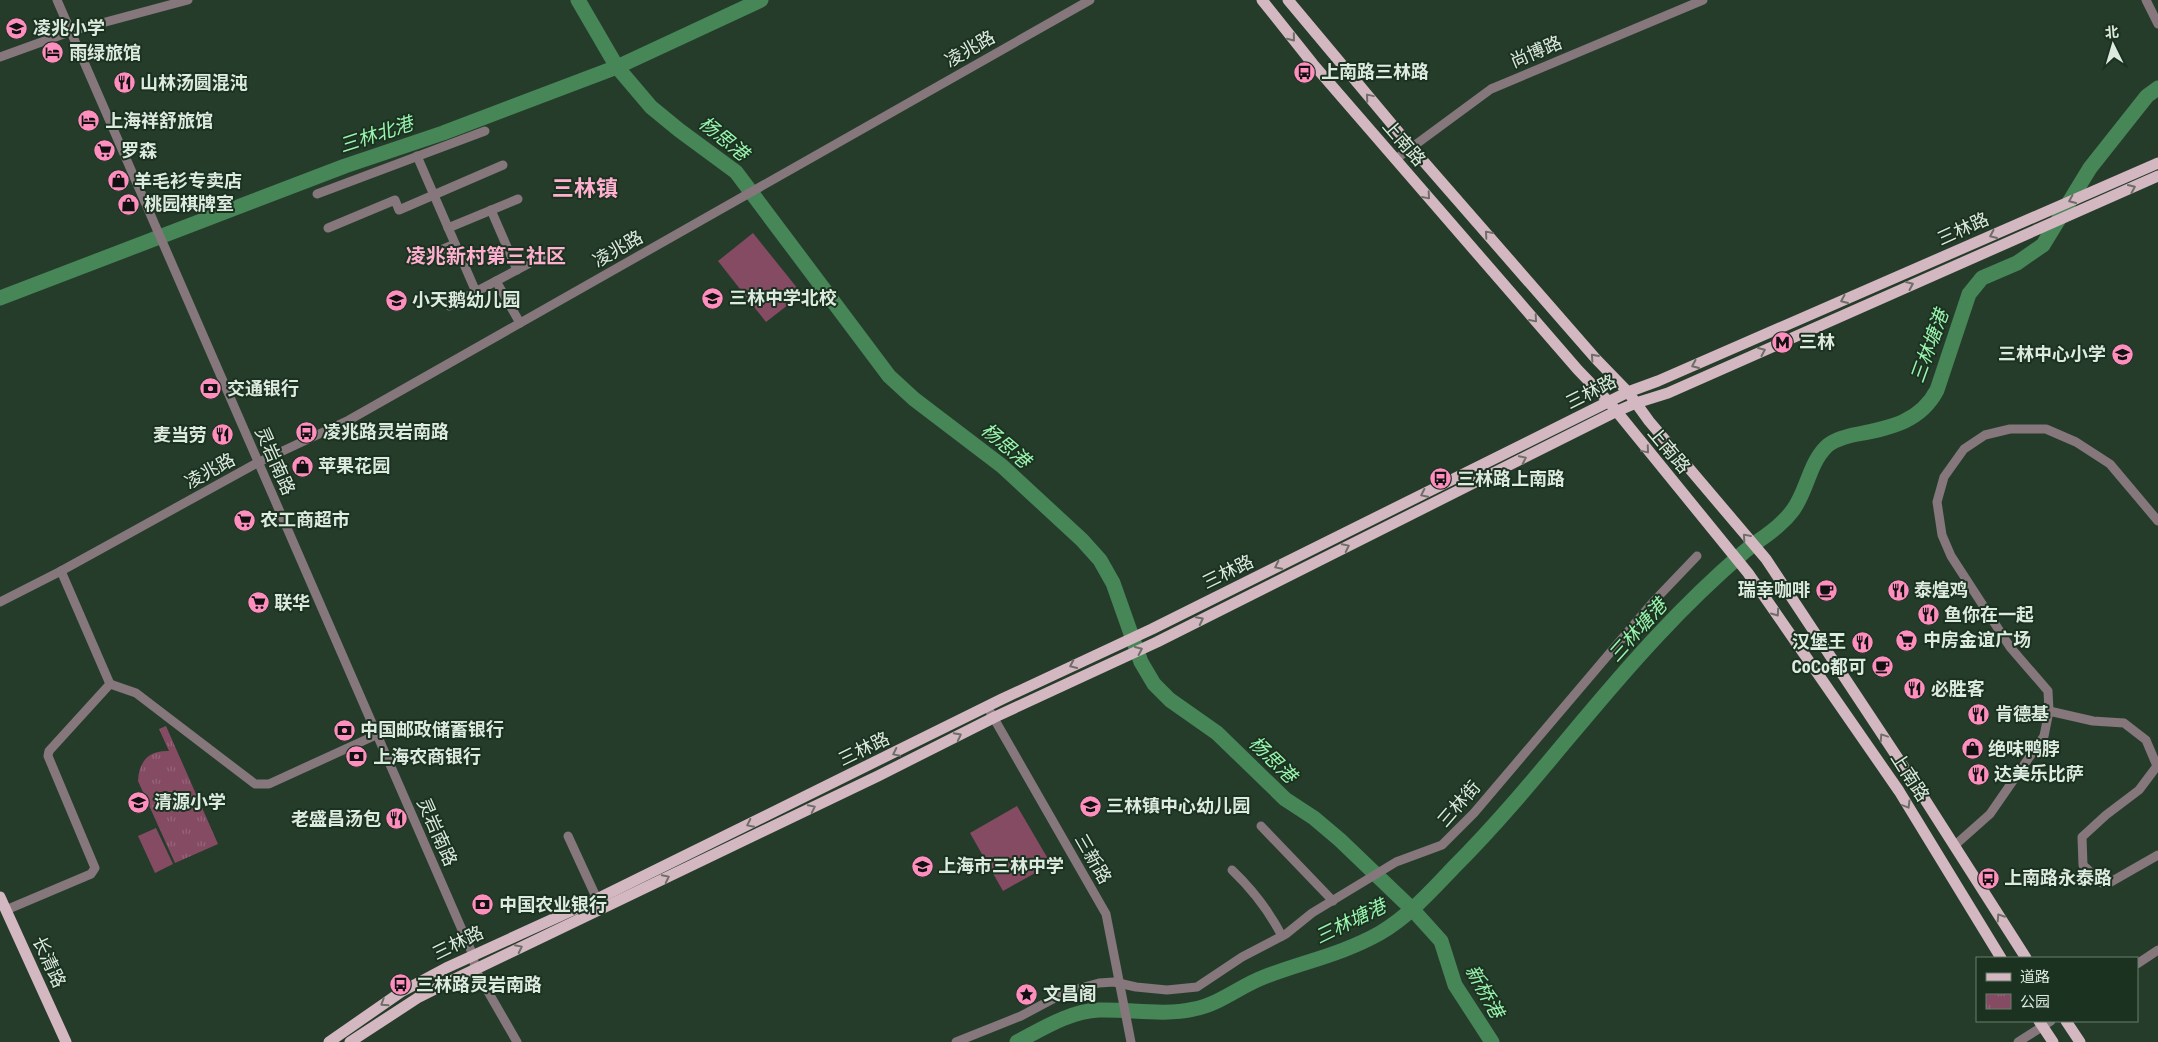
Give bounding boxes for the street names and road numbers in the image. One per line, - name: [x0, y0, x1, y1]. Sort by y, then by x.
- street label: 凌兆路: [941, 26, 998, 71]
- street label: 尚博路: [1507, 31, 1565, 72]
- street label: 上南路: [1379, 115, 1430, 170]
- street label: 三林路: [1934, 208, 1992, 249]
- street label: 凌兆路: [589, 226, 646, 271]
- street label: 三林路: [1562, 370, 1620, 413]
- street label: 上南路: [1644, 422, 1695, 477]
- street label: 灵岩南路: [251, 424, 300, 498]
- street label: 凌兆路: [181, 448, 238, 493]
- street label: 三林路: [1199, 550, 1257, 593]
- street label: 三林路: [835, 727, 893, 770]
- street label: 上南路: [1887, 748, 1934, 805]
- street label: 三林街: [1433, 776, 1484, 831]
- street label: 灵岩南路: [413, 795, 462, 869]
- street label: 三新路: [1071, 830, 1116, 887]
- street label: 三林路: [429, 921, 487, 964]
- street label: 长清路: [29, 933, 70, 991]

